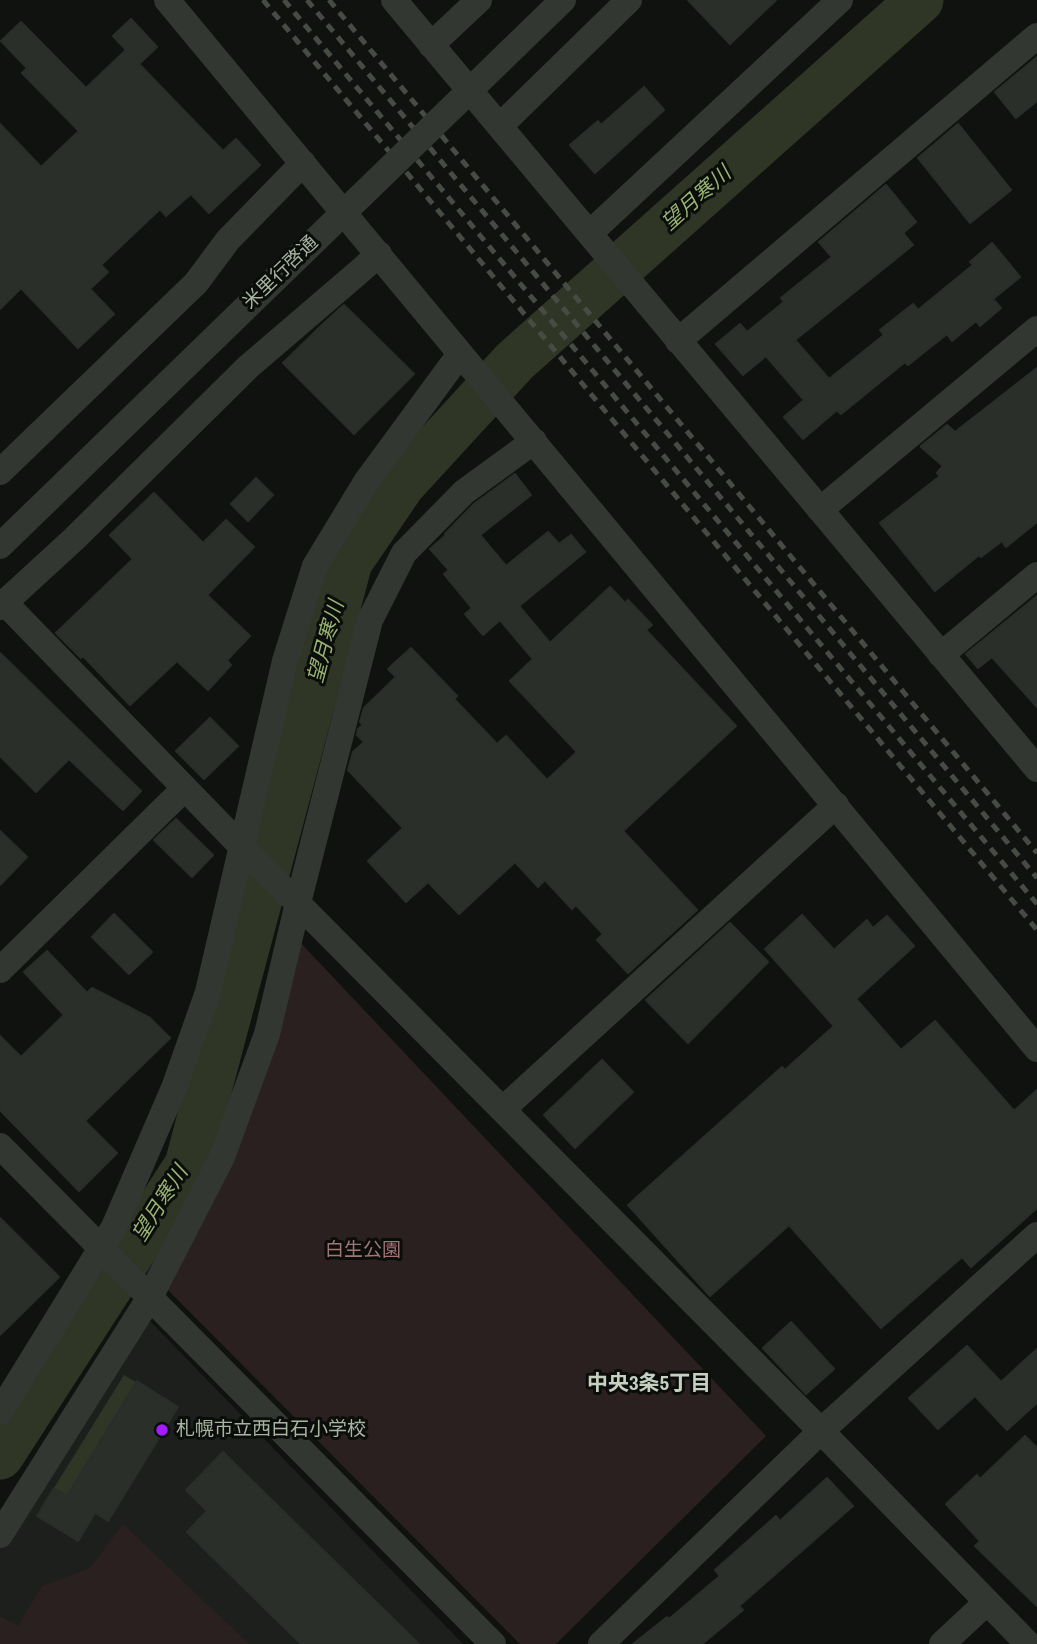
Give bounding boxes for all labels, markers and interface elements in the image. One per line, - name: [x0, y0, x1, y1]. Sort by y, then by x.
- water label: 望月寒川: [657, 162, 737, 236]
- street label: 米里行啓通: [239, 232, 323, 314]
- water label: 望月寒川: [304, 598, 350, 686]
- water label: 望月寒川: [128, 1162, 194, 1246]
- park label: 白生公園: [325, 1240, 401, 1262]
- district label: 中央3条5丁目: [587, 1371, 711, 1397]
- place label: 札幌市立西白石小学校: [176, 1419, 366, 1441]
- marker: 札幌市立西白石小学校: [154, 1422, 170, 1438]

